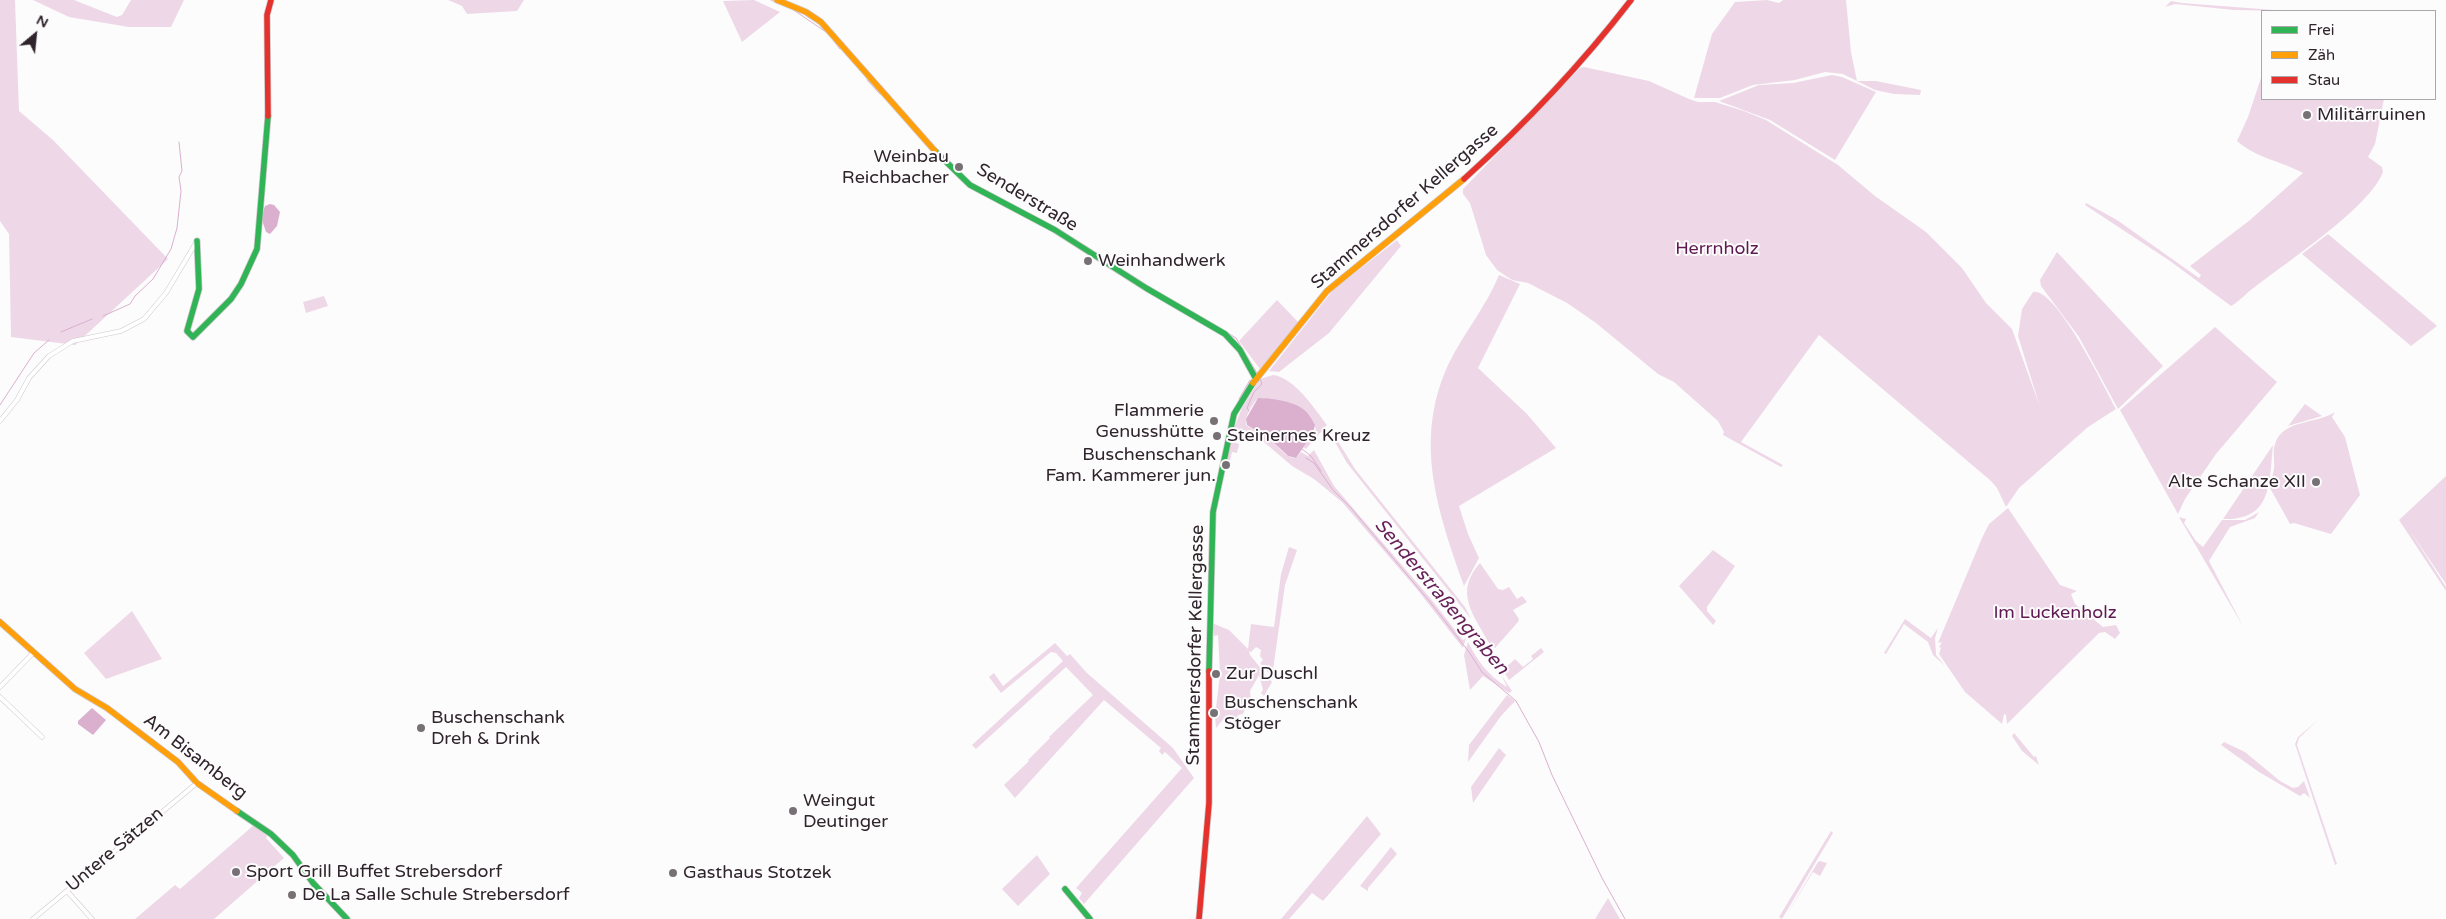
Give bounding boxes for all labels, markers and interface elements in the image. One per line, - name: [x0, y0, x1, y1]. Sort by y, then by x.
- north arrow: [10, 10, 60, 60]
- legend: [2261, 10, 2436, 100]
- text: N: [33, 11, 51, 31]
- text: Frei: [2308, 21, 2334, 39]
- text: Zäh: [2308, 46, 2335, 64]
- text: Stau: [2308, 71, 2340, 89]
- place label: Militärruinen: [2317, 104, 2426, 126]
- marker: Militärruinen: [2301, 109, 2313, 121]
- street label: Stammersdorfer Kellergasse: [1307, 120, 1503, 294]
- place label: Weinbau Reichbacher: [842, 146, 949, 188]
- street label: Senderstraße: [972, 159, 1082, 237]
- marker: Weinbau Reichbacher: [953, 161, 965, 173]
- park label: Herrnholz: [1675, 238, 1759, 260]
- place label: Weinhandwerk: [1098, 250, 1225, 272]
- marker: Weinhandwerk: [1082, 255, 1094, 267]
- place label: Flammerie Genusshütte: [1095, 400, 1204, 442]
- marker: Flammerie Genusshütte: [1208, 415, 1220, 427]
- place label: Steinernes Kreuz: [1227, 425, 1370, 447]
- marker: Steinernes Kreuz: [1211, 430, 1223, 442]
- place label: Buschenschank Fam. Kammerer jun.: [1045, 444, 1216, 486]
- marker: Buschenschank Fam. Kammerer jun.: [1220, 459, 1232, 471]
- place label: Alte Schanze XII: [2168, 471, 2306, 493]
- marker: Alte Schanze XII: [2310, 476, 2322, 488]
- water label: Senderstraßengraben: [1369, 514, 1513, 680]
- street label: Stammersdorfer Kellergasse: [1183, 524, 1209, 766]
- park label: Im Luckenholz: [1993, 602, 2117, 624]
- place label: Zur Duschl: [1226, 663, 1318, 685]
- marker: Zur Duschl: [1210, 668, 1222, 680]
- place label: Buschenschank Stöger: [1224, 692, 1358, 734]
- place label: Buschenschank Dreh & Drink: [431, 707, 565, 750]
- marker: Buschenschank Stöger: [1208, 707, 1220, 719]
- street label: Am Bisamberg: [139, 710, 251, 804]
- marker: Buschenschank Dreh & Drink: [415, 722, 427, 734]
- place label: Weingut Deutinger: [803, 790, 888, 832]
- street label: Untere Sätzen: [62, 803, 168, 897]
- marker: Weingut Deutinger: [787, 805, 799, 817]
- place label: Sport Grill Buffet Strebersdorf: [246, 861, 502, 883]
- place label: Gasthaus Stotzek: [683, 862, 832, 884]
- marker: Sport Grill Buffet Strebersdorf: [230, 866, 242, 878]
- marker: Gasthaus Stotzek: [667, 867, 679, 879]
- place label: De La Salle Schule Strebersdorf: [302, 884, 570, 906]
- marker: De La Salle Schule Strebersdorf: [286, 889, 298, 901]

